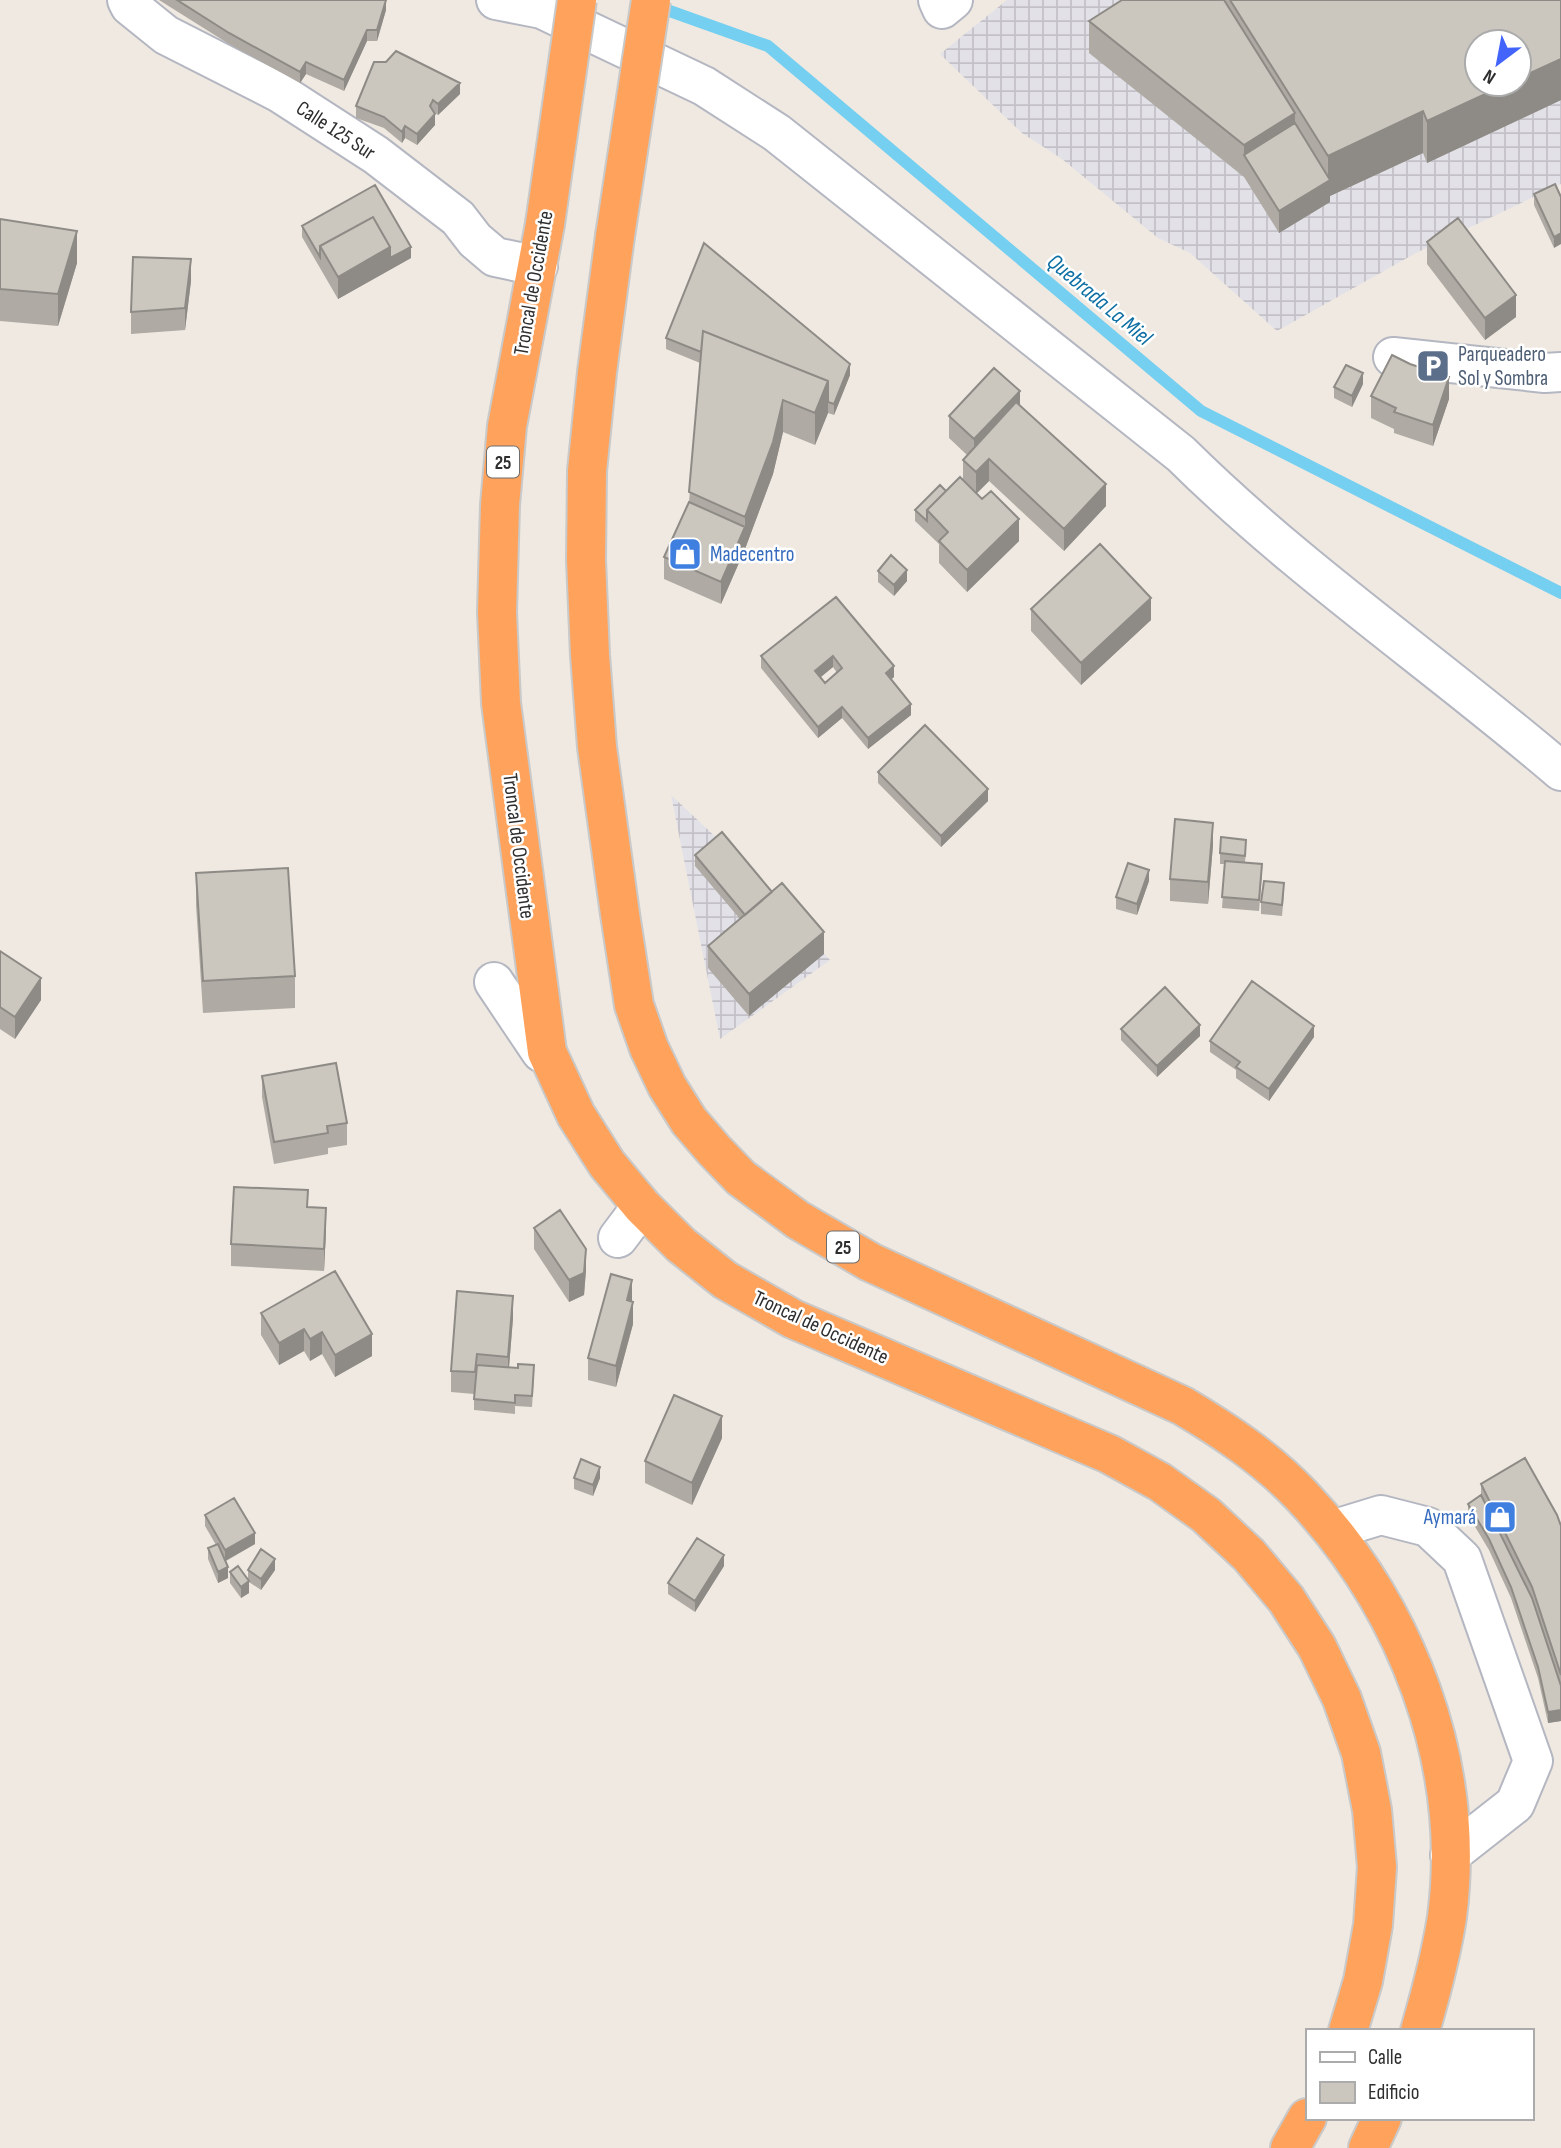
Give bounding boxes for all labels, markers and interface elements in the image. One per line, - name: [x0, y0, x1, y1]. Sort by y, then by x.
- north arrow: [1463, 28, 1533, 98]
- text: N: [1479, 64, 1500, 89]
- street label: Calle 125 Sur: [291, 96, 380, 165]
- street label: Troncal de Occidente: [508, 209, 559, 357]
- water label: Quebrada La Miel: [1041, 248, 1158, 352]
- place label: Parqueadero Sol y Sombra: [1458, 342, 1548, 391]
- parking icon: Parqueadero Sol y Sombra: [1414, 347, 1452, 385]
- road number: 25: [487, 446, 519, 477]
- shop icon: Madecentro: [666, 535, 704, 573]
- place label: Madecentro: [710, 542, 794, 567]
- street label: Troncal de Occidente: [497, 772, 540, 920]
- road number: 25: [827, 1232, 859, 1262]
- street label: Troncal de Occidente: [749, 1285, 892, 1370]
- shop icon: Aymará: [1481, 1498, 1519, 1536]
- place label: Aymará: [1423, 1505, 1476, 1530]
- legend: [1306, 2029, 1533, 2120]
- text: Calle: [1368, 2045, 1402, 2070]
- text: Edificio: [1368, 2080, 1419, 2105]

